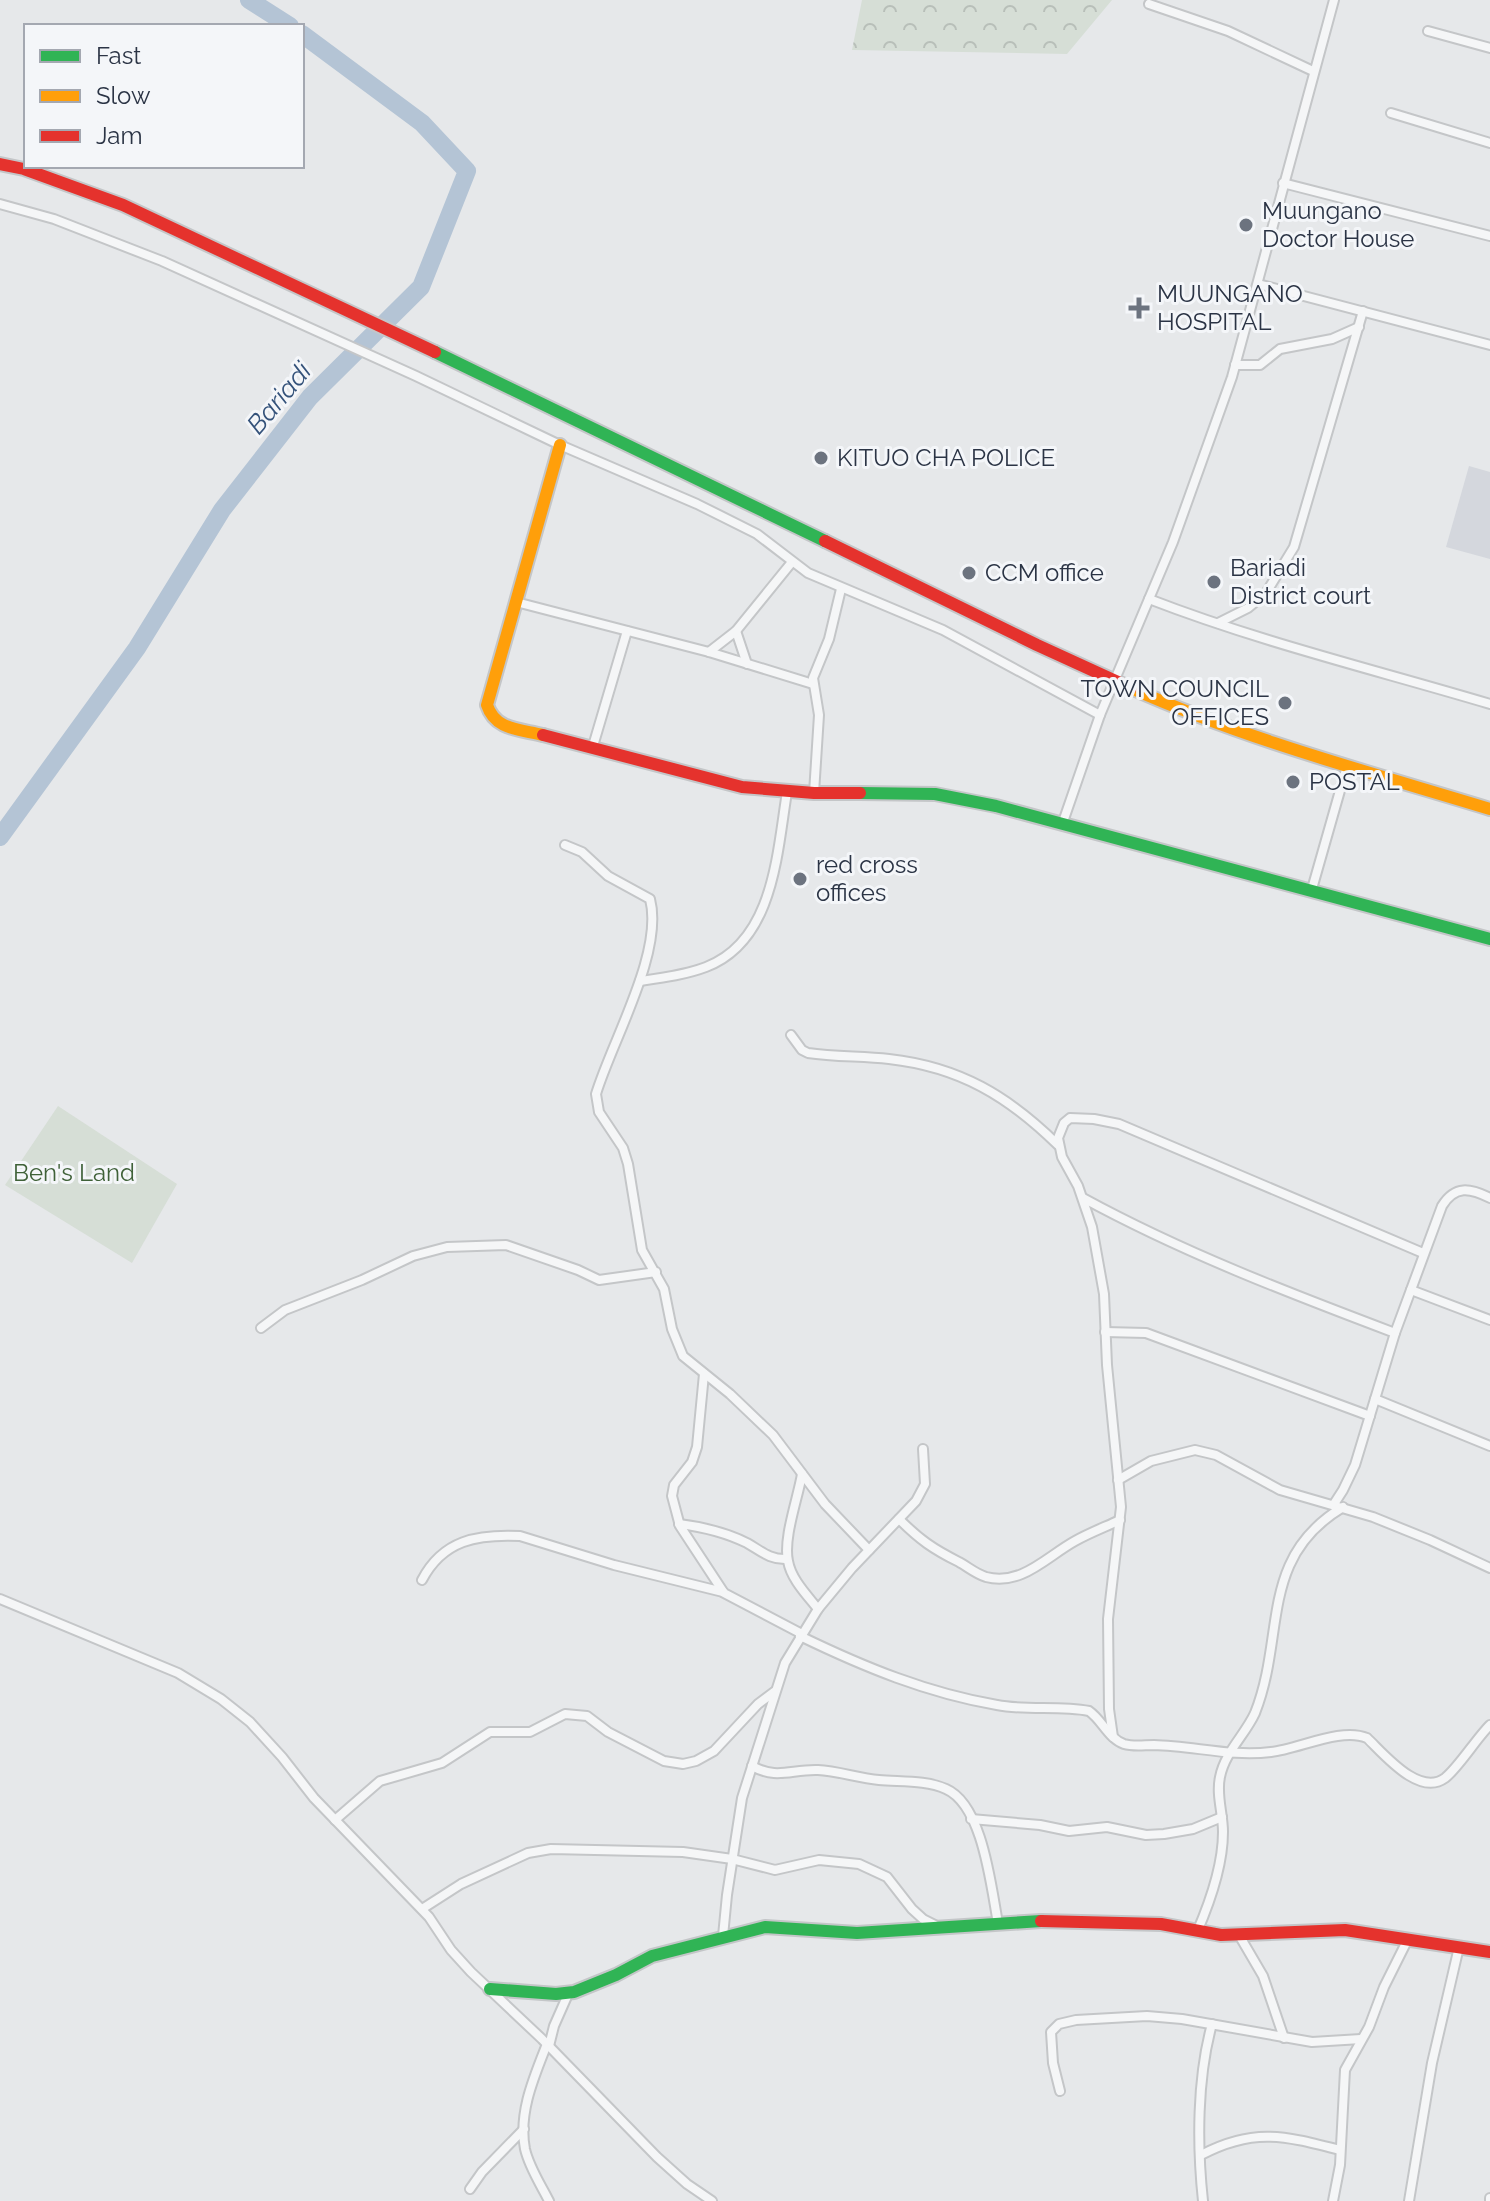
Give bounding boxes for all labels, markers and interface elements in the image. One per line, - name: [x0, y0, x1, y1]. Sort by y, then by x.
- legend: [24, 24, 304, 168]
- text: Fast: [96, 41, 141, 70]
- text: Slow: [96, 81, 151, 110]
- text: Jam: [96, 121, 142, 150]
- place label: Muungano Doctor House: [1262, 196, 1414, 253]
- marker: Muungano Doctor House: [1237, 216, 1255, 234]
- place label: MUUNGANO HOSPITAL: [1157, 279, 1303, 336]
- marker: MUUNGANO HOSPITAL: [1128, 297, 1150, 319]
- water label: Bariadi: [241, 355, 318, 440]
- place label: KITUO CHA POLICE: [837, 443, 1055, 472]
- marker: KITUO CHA POLICE: [812, 449, 830, 467]
- place label: Bariadi District court: [1230, 553, 1371, 610]
- place label: CCM office: [985, 558, 1104, 587]
- marker: CCM office: [960, 564, 978, 582]
- marker: Bariadi District court: [1205, 573, 1223, 591]
- place label: TOWN COUNCIL OFFICES: [1080, 674, 1269, 731]
- marker: TOWN COUNCIL OFFICES: [1276, 694, 1294, 712]
- place label: POSTAL: [1309, 767, 1400, 796]
- marker: POSTAL: [1284, 773, 1302, 791]
- place label: red cross offices: [816, 850, 918, 907]
- marker: red cross offices: [791, 870, 809, 888]
- park label: Ben's Land: [13, 1158, 135, 1187]

